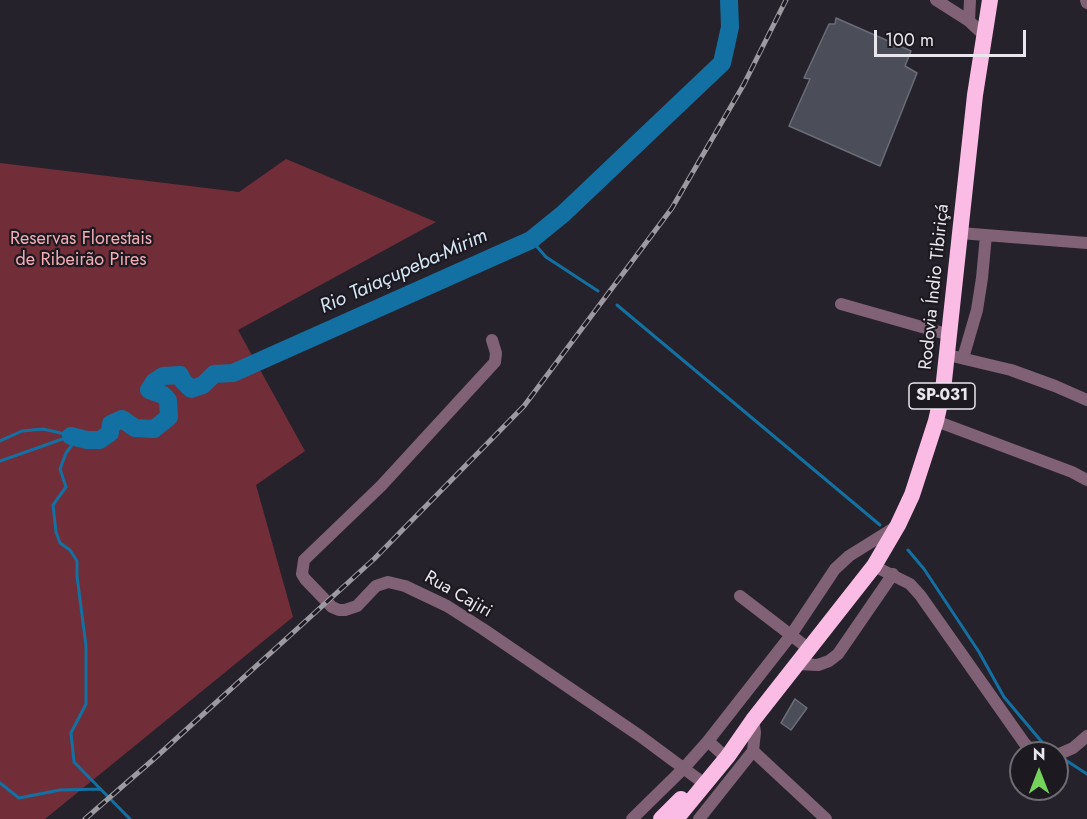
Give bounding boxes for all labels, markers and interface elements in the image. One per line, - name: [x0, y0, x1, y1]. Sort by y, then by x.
- scale bar: [877, 18, 1028, 56]
- text: 100 m: [885, 27, 934, 53]
- street label: Rodovia Índio Tibiriçá: [916, 203, 954, 371]
- water label: Rio Taiaçupeba-Mirim: [316, 224, 492, 320]
- park label: Reservas Florestais de Ribeirão Pires: [10, 229, 152, 272]
- road number: SP-031: [909, 383, 975, 409]
- street label: Rua Cajiri: [420, 567, 496, 623]
- north arrow: [1009, 741, 1069, 801]
- text: N: [1033, 743, 1045, 766]

